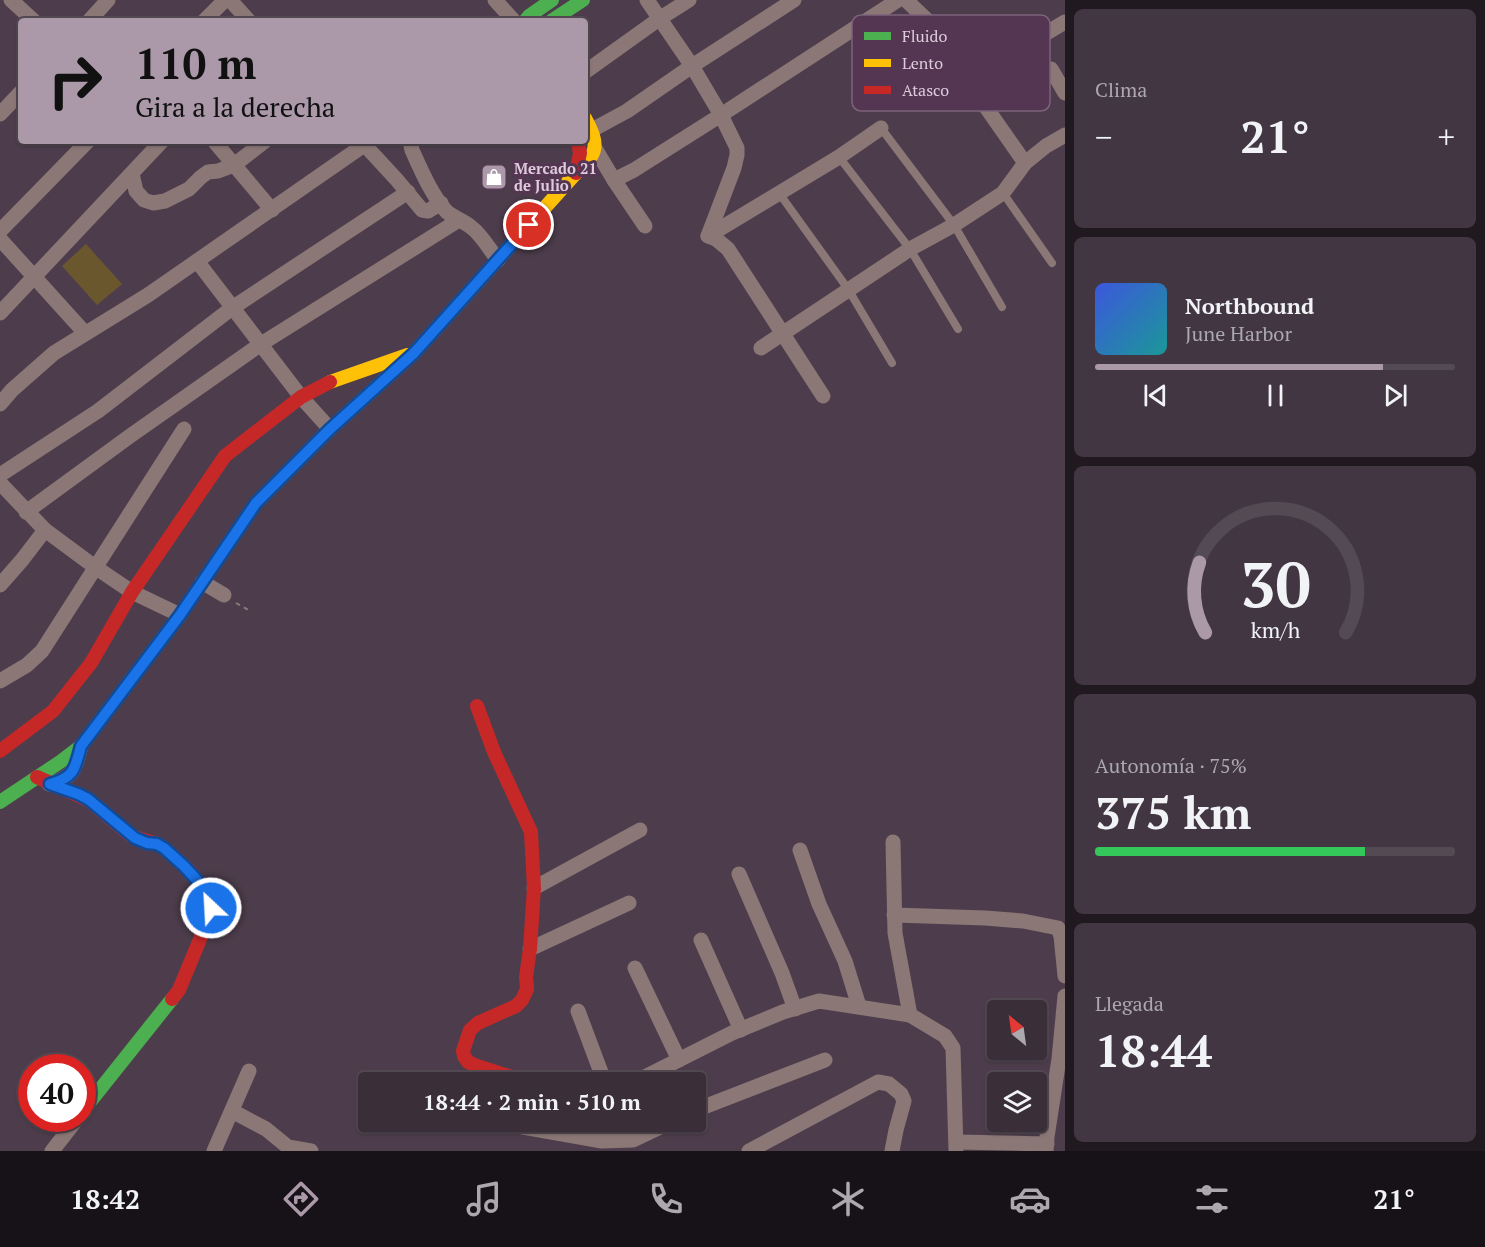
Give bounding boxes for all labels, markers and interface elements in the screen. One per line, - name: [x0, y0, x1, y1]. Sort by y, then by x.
- legend: [852, 15, 1050, 111]
- text: Fluido: [902, 25, 947, 47]
- text: 110 m: [135, 35, 256, 91]
- icon: right: [36, 42, 114, 120]
- text: Lento: [902, 52, 943, 74]
- text: Clima: [1095, 76, 1147, 103]
- text: Atasco: [902, 79, 949, 101]
- text: Gira a la derecha: [135, 89, 335, 125]
- text: 21°: [1240, 106, 1310, 166]
- text: −: [1095, 115, 1113, 158]
- text: +: [1437, 115, 1455, 158]
- place label: Mercado 21 de Julio: [514, 158, 597, 195]
- shop icon: Mercado 21 de Julio: [479, 162, 509, 192]
- pin: [503, 199, 554, 250]
- icon: arrive: [512, 208, 545, 241]
- text: Northbound: [1185, 291, 1314, 320]
- text: June Harbor: [1185, 320, 1292, 347]
- icon: previous: [1139, 379, 1172, 412]
- icon: pause: [1259, 379, 1292, 412]
- icon: next: [1379, 379, 1412, 412]
- text: 30: [1240, 542, 1310, 625]
- text: km/h: [1250, 616, 1300, 644]
- text: Autonomía · 75%: [1095, 752, 1247, 779]
- text: 375 km: [1095, 782, 1251, 842]
- position arrow: [179, 876, 243, 940]
- text: Llegada: [1095, 990, 1164, 1017]
- north arrow: [987, 1000, 1047, 1060]
- map controls: [987, 1000, 1047, 1132]
- text: 18:44: [1095, 1020, 1212, 1080]
- speed limit sign: 40: [18, 1054, 96, 1132]
- button: layers: [987, 1072, 1047, 1132]
- text: 18:44 · 2 min · 510 m: [423, 1087, 641, 1116]
- icon: directions: [280, 1178, 322, 1220]
- icon: music: [463, 1178, 505, 1220]
- icon: phone: [645, 1178, 687, 1220]
- icon: climate: [827, 1178, 869, 1220]
- icon: car: [1009, 1178, 1051, 1220]
- icon: filters: [1191, 1178, 1233, 1220]
- text: 18:42: [70, 1181, 140, 1217]
- text: 21°: [1373, 1181, 1415, 1217]

